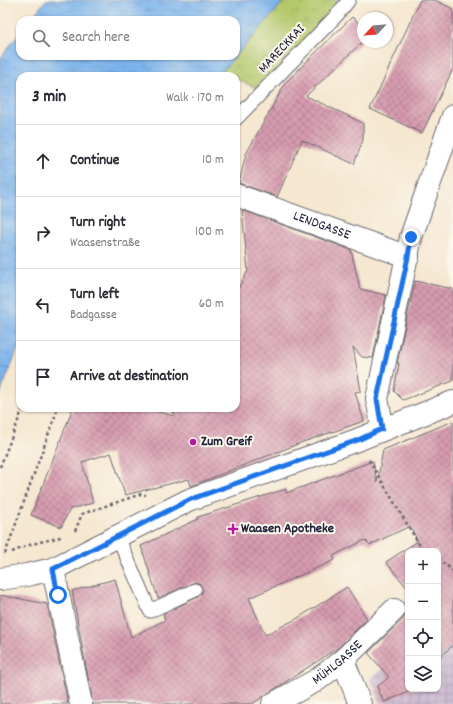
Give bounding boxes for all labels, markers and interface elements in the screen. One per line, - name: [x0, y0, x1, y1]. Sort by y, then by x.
- north arrow: [357, 12, 393, 48]
- search box: [16, 16, 240, 60]
- street label: MARECKKAI: [254, 19, 311, 78]
- icon: search: [30, 27, 52, 49]
- text: Search here: [62, 27, 130, 49]
- text: 3 min: [32, 86, 66, 110]
- text: Walk · 170 m: [166, 89, 224, 108]
- icon: ahead: [32, 150, 54, 172]
- text: Continue: [70, 150, 119, 172]
- text: 10 m: [202, 151, 224, 170]
- street label: LENDGASSE: [290, 206, 354, 246]
- text: Turn right: [70, 212, 126, 234]
- icon: right: [32, 222, 54, 244]
- text: 100 m: [195, 223, 224, 242]
- route end: [402, 228, 420, 246]
- text: Waasenstraße: [70, 234, 140, 253]
- text: Turn left: [70, 284, 119, 306]
- icon: left: [32, 294, 54, 316]
- text: 60 m: [199, 295, 224, 314]
- text: Badgasse: [70, 306, 117, 325]
- icon: arrive: [32, 366, 54, 388]
- text: Arrive at destination: [70, 366, 188, 388]
- place label: Zum Greif: [201, 432, 253, 452]
- marker: Zum Greif: [188, 437, 198, 447]
- place label: Waasen Apotheke: [241, 519, 334, 539]
- marker: Waasen Apotheke: [228, 524, 238, 534]
- map controls: [405, 548, 441, 692]
- button: +: [405, 548, 441, 584]
- button: −: [405, 584, 441, 620]
- route start: [49, 586, 67, 604]
- button: locate: [405, 620, 441, 656]
- street label: MÜHLGASSE: [308, 635, 368, 690]
- button: layers: [405, 656, 441, 692]

